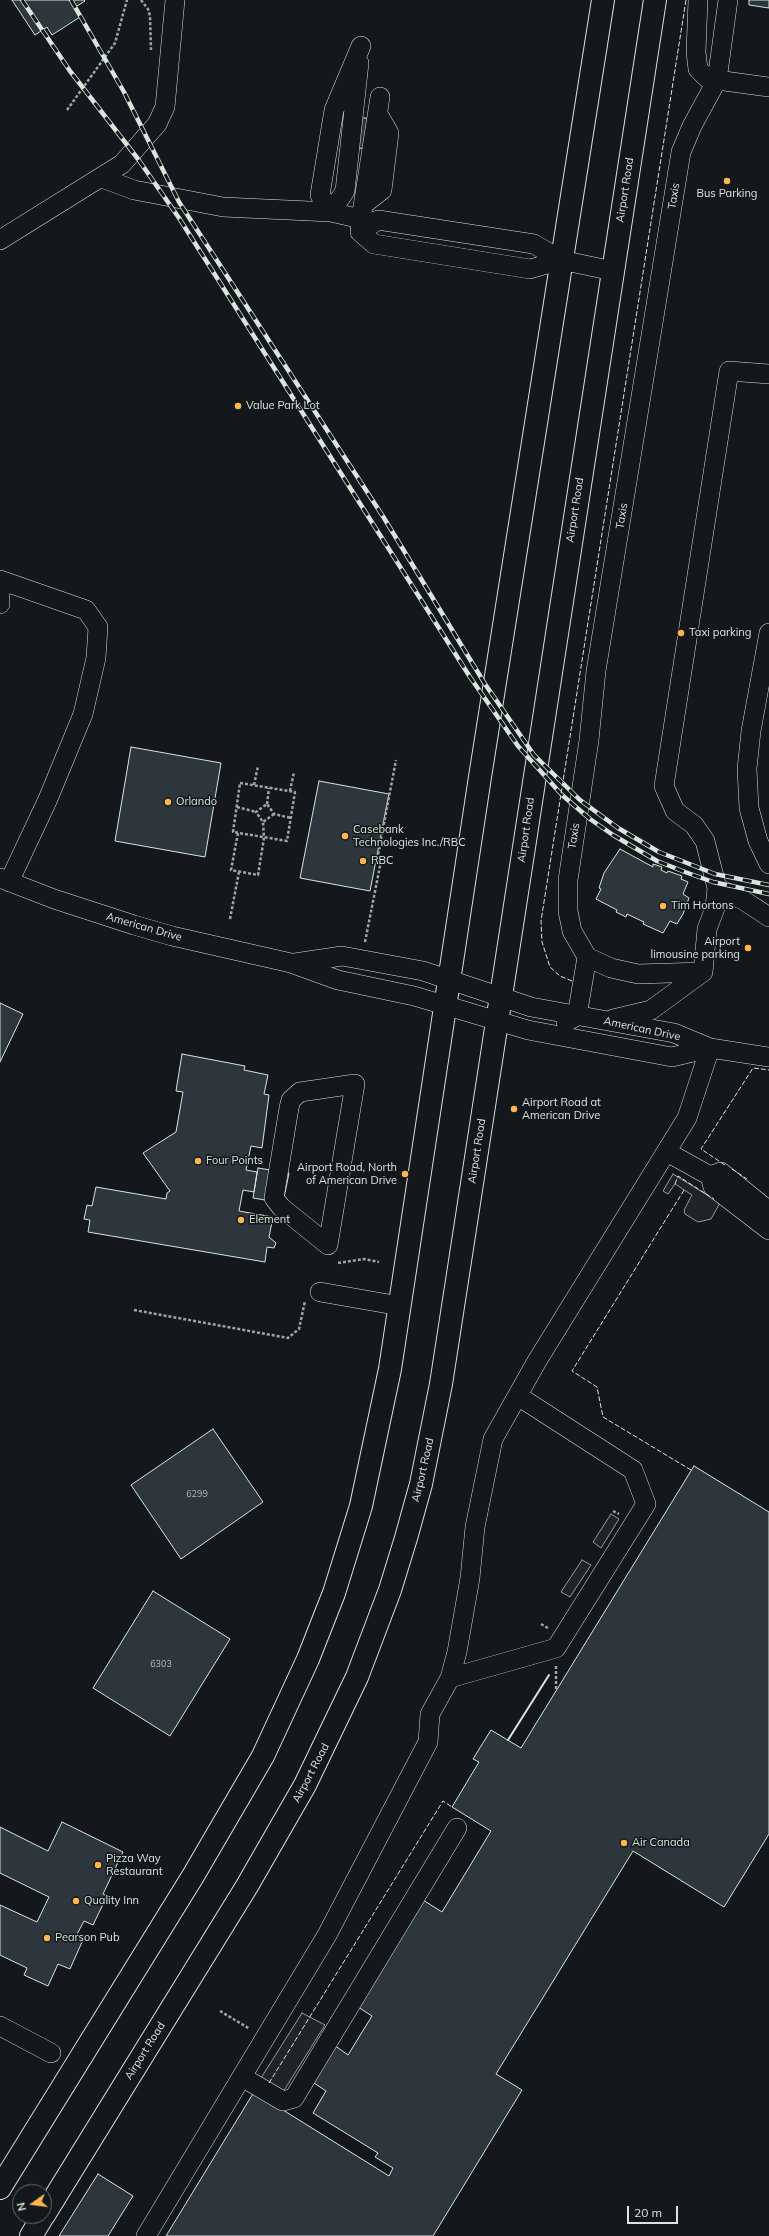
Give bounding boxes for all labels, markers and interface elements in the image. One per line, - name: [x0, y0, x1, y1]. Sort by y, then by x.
- street label: Airport Road: [613, 157, 637, 223]
- marker: Bus Parking: [722, 176, 732, 186]
- street label: Taxis: [665, 182, 683, 210]
- place label: Bus Parking: [696, 187, 758, 201]
- place label: Value Park Lot: [246, 399, 320, 413]
- marker: Value Park Lot: [233, 401, 243, 411]
- street label: Airport Road: [563, 477, 587, 543]
- street label: Taxis: [613, 502, 631, 530]
- place label: Taxi parking: [689, 626, 751, 640]
- marker: Taxi parking: [676, 628, 686, 638]
- place label: Orlando: [176, 795, 217, 809]
- marker: Orlando: [163, 797, 173, 807]
- street label: Airport Road: [515, 797, 537, 863]
- street label: Taxis: [565, 822, 583, 850]
- place label: Casebank Technologies Inc./RBC: [353, 823, 466, 849]
- marker: Casebank Technologies Inc./RBC: [340, 831, 350, 841]
- place label: RBC: [371, 854, 394, 868]
- marker: RBC: [358, 856, 368, 866]
- place label: Tim Hortons: [671, 899, 734, 913]
- marker: Tim Hortons: [658, 901, 668, 911]
- street label: American Drive: [105, 910, 183, 944]
- place label: Airport limousine parking: [651, 935, 740, 961]
- marker: Airport limousine parking: [743, 943, 753, 953]
- street label: American Drive: [602, 1014, 682, 1044]
- place label: Airport Road at American Drive: [522, 1096, 601, 1122]
- marker: Airport Road at American Drive: [509, 1104, 519, 1114]
- street label: Airport Road: [465, 1118, 489, 1184]
- place label: Four Points: [206, 1154, 263, 1168]
- marker: Four Points: [193, 1156, 203, 1166]
- place label: Airport Road, North of American Drive: [297, 1161, 397, 1187]
- marker: Airport Road, North of American Drive: [400, 1169, 410, 1179]
- place label: Element: [249, 1213, 290, 1227]
- marker: Element: [236, 1215, 246, 1225]
- street label: Airport Road: [409, 1437, 437, 1503]
- house number: 6299: [186, 1489, 208, 1499]
- house number: 6303: [150, 1659, 172, 1669]
- street label: Airport Road: [290, 1741, 332, 1805]
- place label: Air Canada: [632, 1836, 690, 1850]
- marker: Air Canada: [619, 1838, 629, 1848]
- place label: Pizza Way Restaurant: [106, 1852, 163, 1878]
- marker: Pizza Way Restaurant: [93, 1860, 103, 1870]
- place label: Quality Inn: [84, 1894, 139, 1908]
- marker: Quality Inn: [71, 1896, 81, 1906]
- place label: Pearson Pub: [55, 1931, 120, 1945]
- marker: Pearson Pub: [42, 1933, 52, 1943]
- street label: Airport Road: [122, 2020, 168, 2082]
- north arrow: [12, 2184, 52, 2224]
- scale bar: [629, 2198, 680, 2224]
- text: N: [14, 2201, 29, 2212]
- text: 20 m: [634, 2205, 662, 2220]

